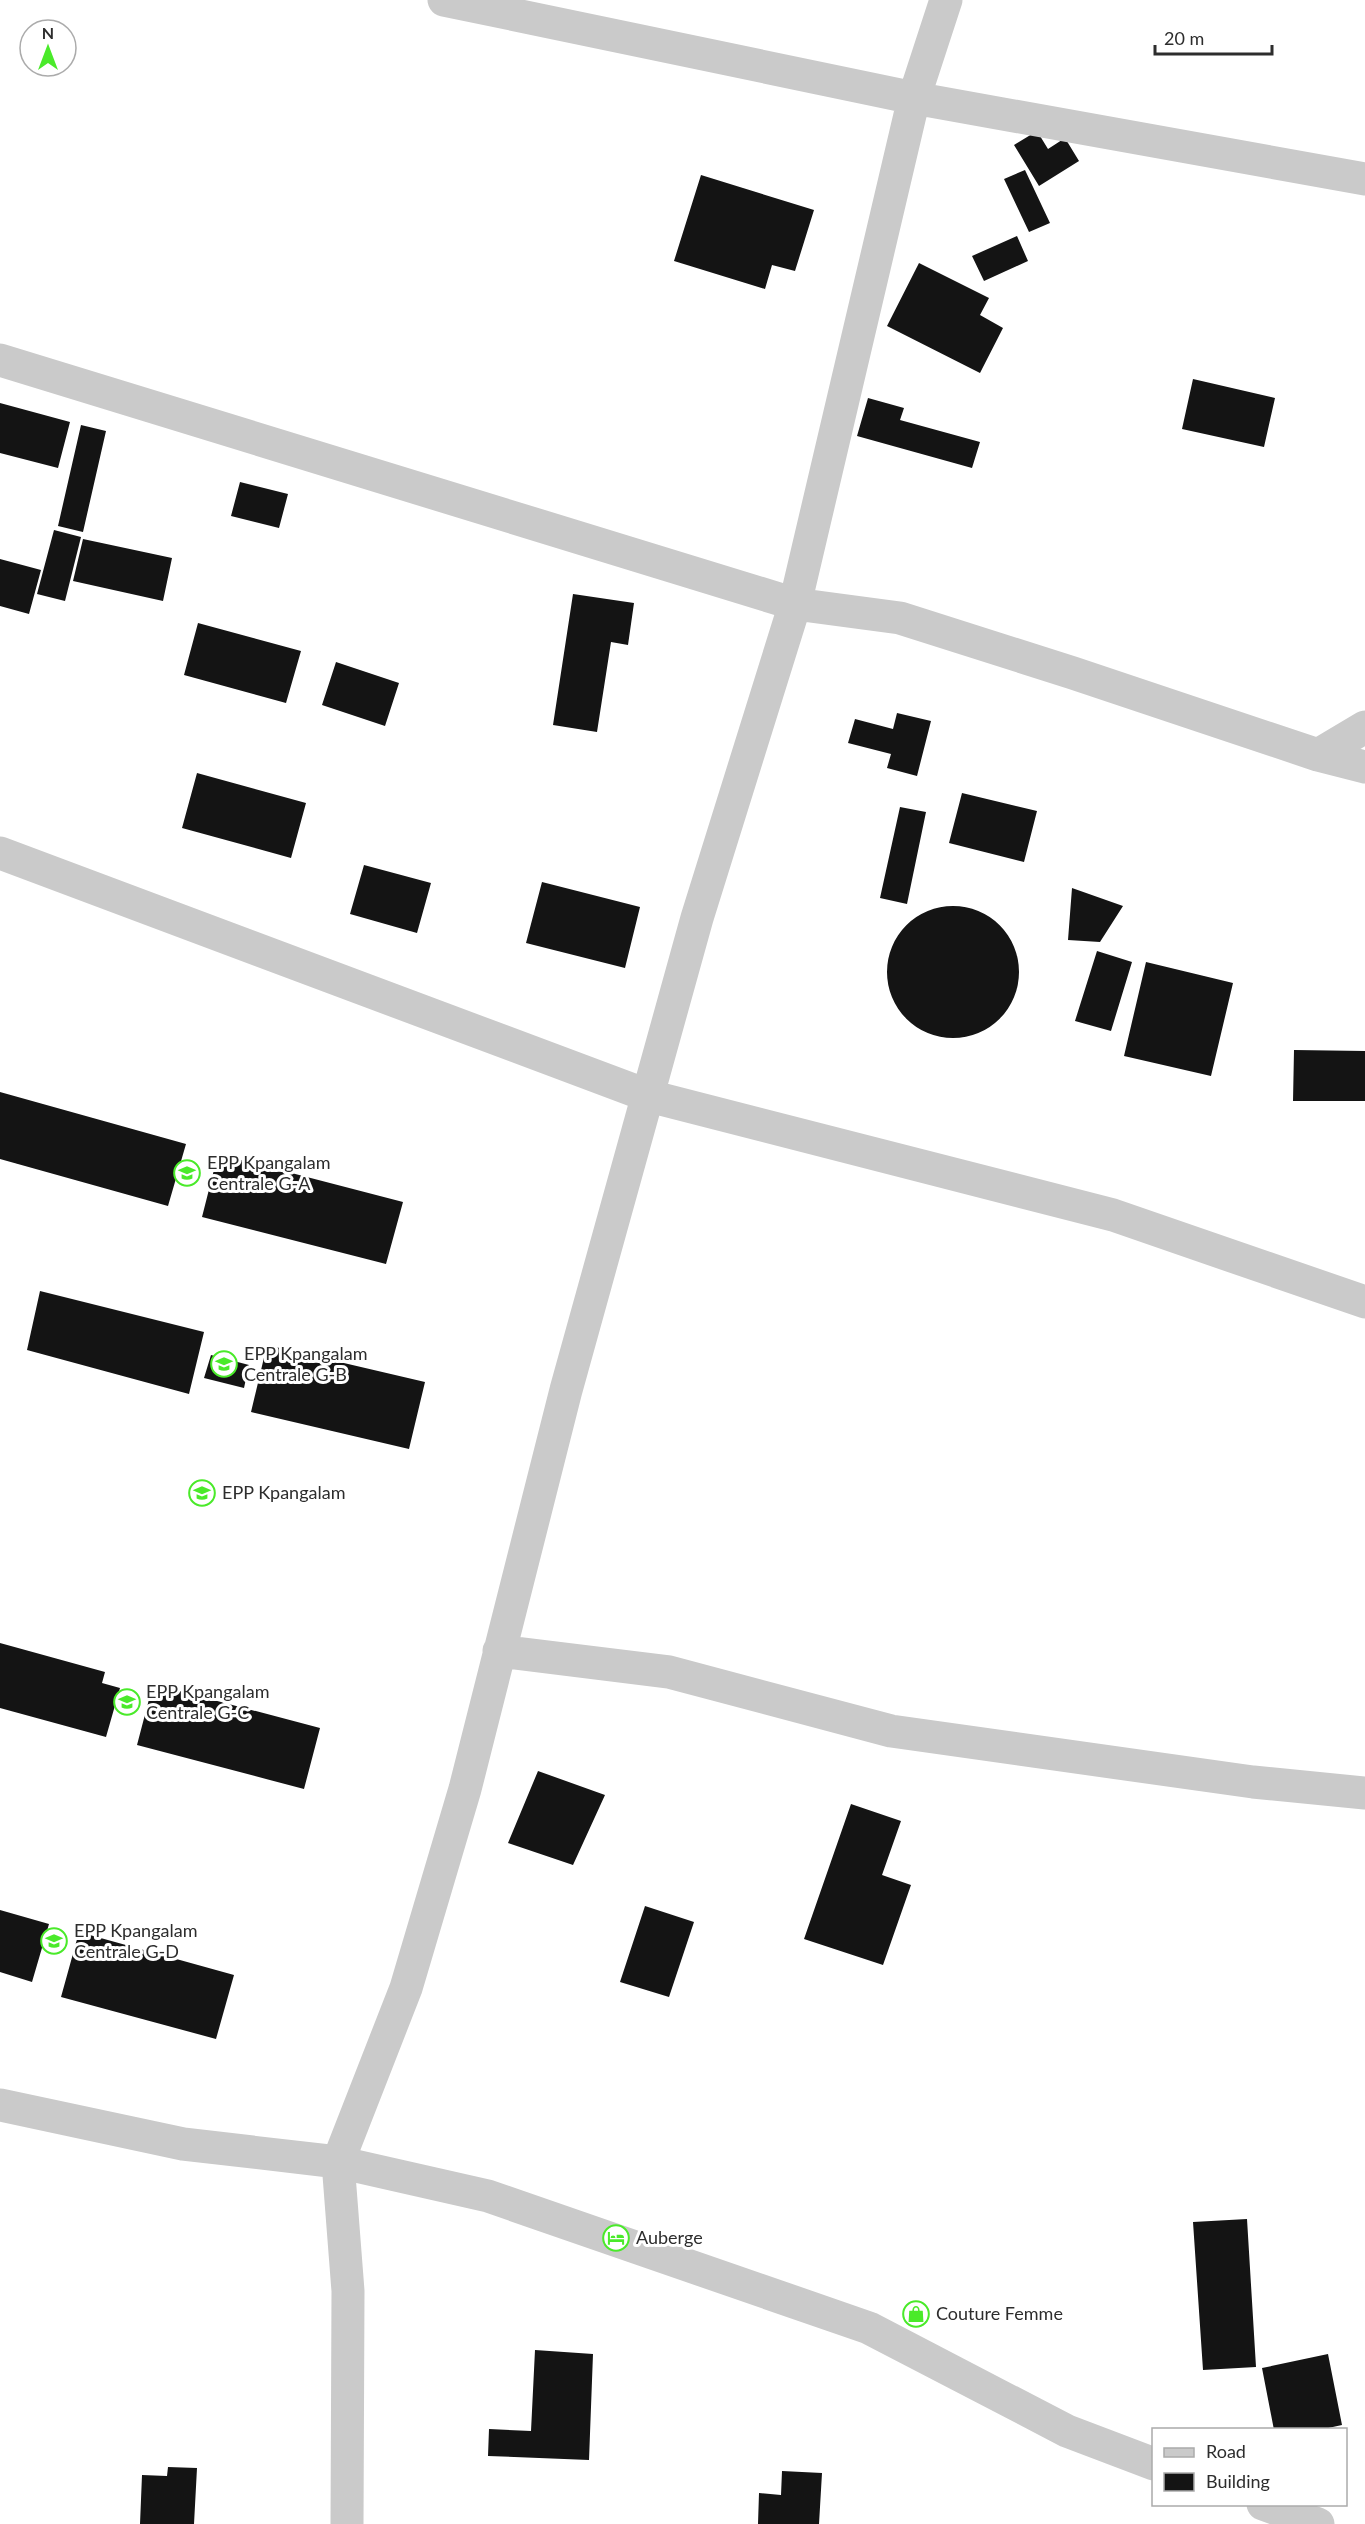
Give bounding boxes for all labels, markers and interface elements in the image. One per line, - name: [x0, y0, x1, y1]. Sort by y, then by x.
- north arrow: [18, 18, 78, 78]
- scale bar: [1155, 18, 1272, 56]
- text: N: [42, 23, 54, 42]
- text: 20 m: [1164, 27, 1204, 49]
- place label: EPP Kpangalam Centrale G-A: [207, 1151, 330, 1194]
- school or university icon: EPP Kpangalam Centrale G-A: [172, 1158, 202, 1188]
- place label: EPP Kpangalam Centrale G-B: [244, 1342, 367, 1385]
- school or university icon: EPP Kpangalam Centrale G-B: [209, 1349, 239, 1379]
- school or university icon: EPP Kpangalam: [187, 1478, 217, 1508]
- place label: EPP Kpangalam: [222, 1481, 345, 1503]
- place label: EPP Kpangalam Centrale G-C: [146, 1680, 269, 1723]
- school or university icon: EPP Kpangalam Centrale G-C: [112, 1687, 142, 1717]
- place label: EPP Kpangalam Centrale G-D: [74, 1919, 197, 1962]
- school or university icon: EPP Kpangalam Centrale G-D: [39, 1926, 69, 1956]
- hotel icon: Auberge: [601, 2223, 631, 2253]
- place label: Auberge: [636, 2226, 703, 2248]
- shop icon: Couture Femme: [901, 2299, 931, 2329]
- place label: Couture Femme: [936, 2302, 1063, 2324]
- legend: [1152, 2428, 1347, 2506]
- text: Road: [1206, 2440, 1246, 2462]
- text: Building: [1206, 2470, 1270, 2492]

